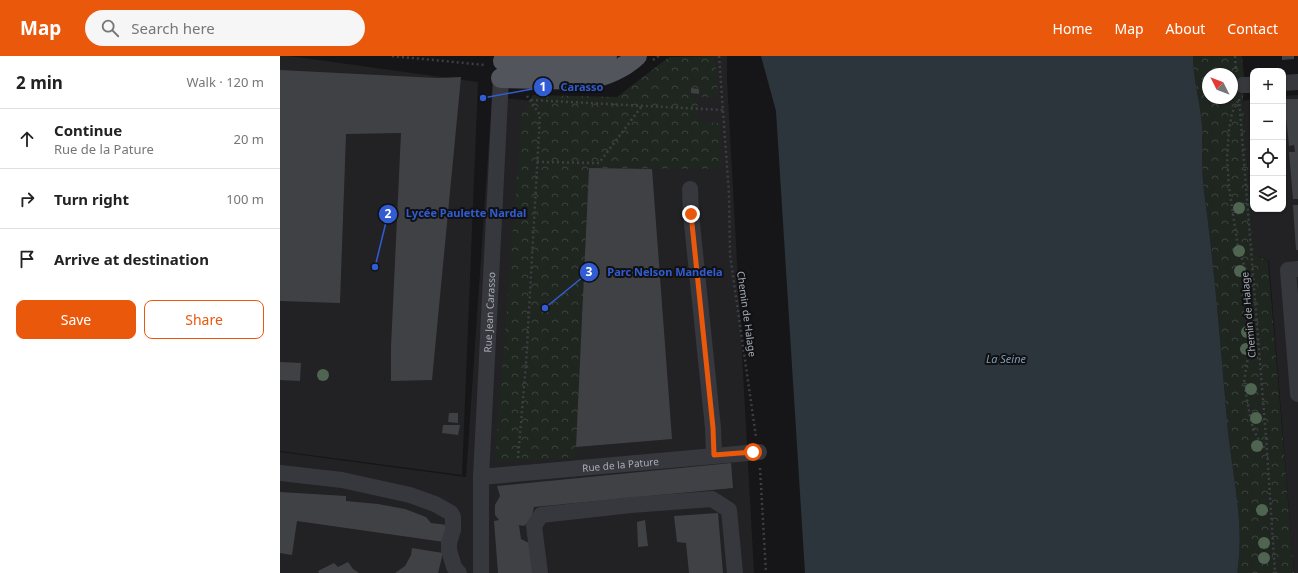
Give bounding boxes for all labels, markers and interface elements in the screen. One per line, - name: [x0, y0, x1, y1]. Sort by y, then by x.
- search box: [85, 10, 365, 46]
- text: Map: [20, 15, 61, 41]
- icon: search: [99, 17, 121, 39]
- text: Search here: [131, 18, 215, 38]
- text: Home: [1053, 19, 1092, 38]
- text: Map: [1114, 19, 1144, 38]
- text: About: [1166, 19, 1205, 38]
- text: Contact: [1227, 19, 1278, 38]
- north arrow: [1202, 68, 1238, 104]
- map controls: [1250, 68, 1286, 212]
- button: +: [1250, 68, 1286, 104]
- text: 2 min: [16, 71, 63, 94]
- text: Walk · 120 m: [186, 73, 264, 91]
- callout: Carasso: [533, 76, 612, 99]
- text: 1: [540, 78, 546, 95]
- text: Carasso: [561, 79, 604, 94]
- button: −: [1250, 104, 1286, 140]
- text: Continue: [54, 120, 122, 140]
- icon: ahead: [16, 128, 38, 150]
- text: 20 m: [234, 130, 264, 148]
- text: Rue de la Pature: [54, 140, 154, 158]
- button: locate: [1250, 140, 1286, 176]
- button: layers: [1250, 176, 1286, 212]
- icon: right: [16, 188, 38, 210]
- text: Turn right: [54, 189, 129, 209]
- text: 100 m: [226, 190, 264, 208]
- callout: Lycée Paulette Nardal: [378, 202, 534, 225]
- text: 2: [385, 205, 392, 222]
- text: Lycée Paulette Nardal: [406, 205, 526, 220]
- route end: [682, 205, 700, 223]
- icon: arrive: [16, 248, 38, 270]
- text: Arrive at destination: [54, 249, 209, 269]
- callout: Parc Nelson Mandela: [579, 260, 731, 283]
- text: 3: [586, 263, 593, 280]
- text: Parc Nelson Mandela: [607, 264, 723, 279]
- street label: Chemin de Halage: [734, 270, 760, 358]
- street label: Chemin de Halage: [1237, 271, 1259, 359]
- street label: Rue Jean Carasso: [480, 272, 498, 353]
- button: Save: [16, 300, 136, 339]
- button: Share: [144, 300, 264, 339]
- water label: La Seine: [986, 351, 1027, 366]
- route start: [744, 443, 762, 461]
- street label: Rue de la Pature: [581, 454, 660, 475]

